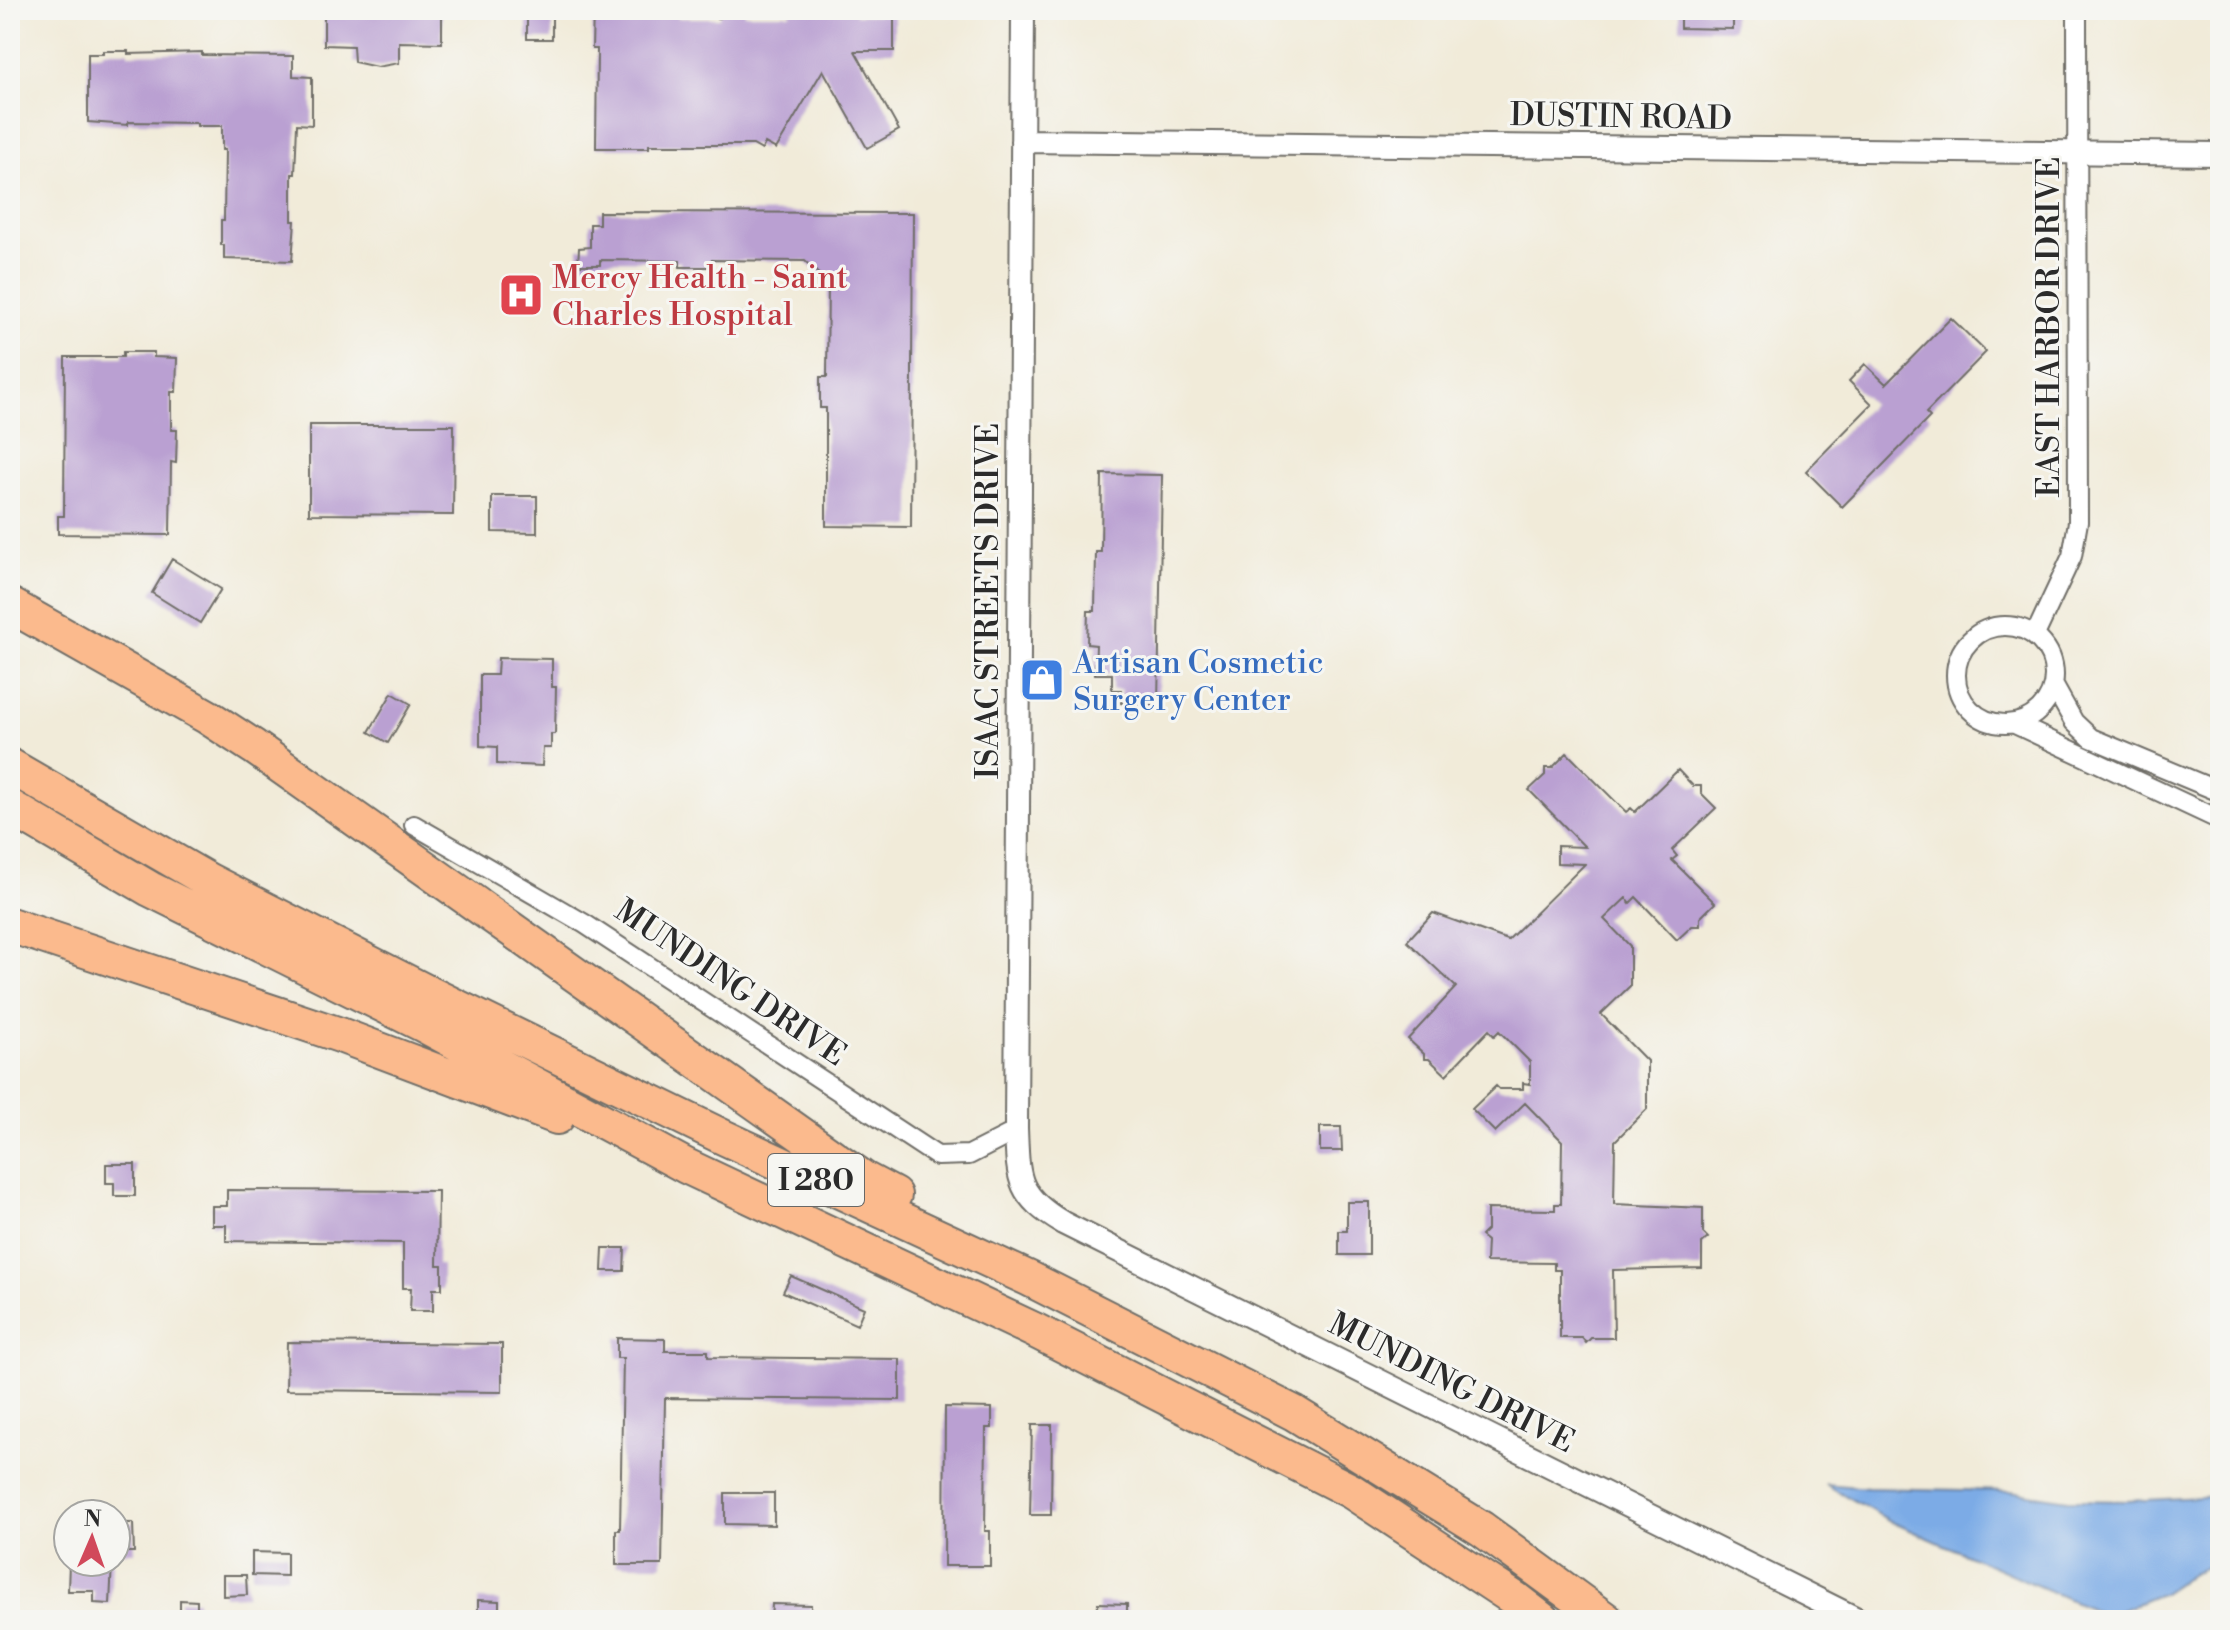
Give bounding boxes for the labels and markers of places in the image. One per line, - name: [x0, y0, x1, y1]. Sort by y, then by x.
- place label: Mercy Health - Saint Charles Hospital: [552, 258, 848, 335]
- hospital icon: Mercy Health - Saint Charles Hospital: [497, 271, 545, 319]
- place label: Artisan Cosmetic Surgery Center: [1072, 643, 1324, 720]
- shop icon: Artisan Cosmetic Surgery Center: [1018, 656, 1066, 704]

